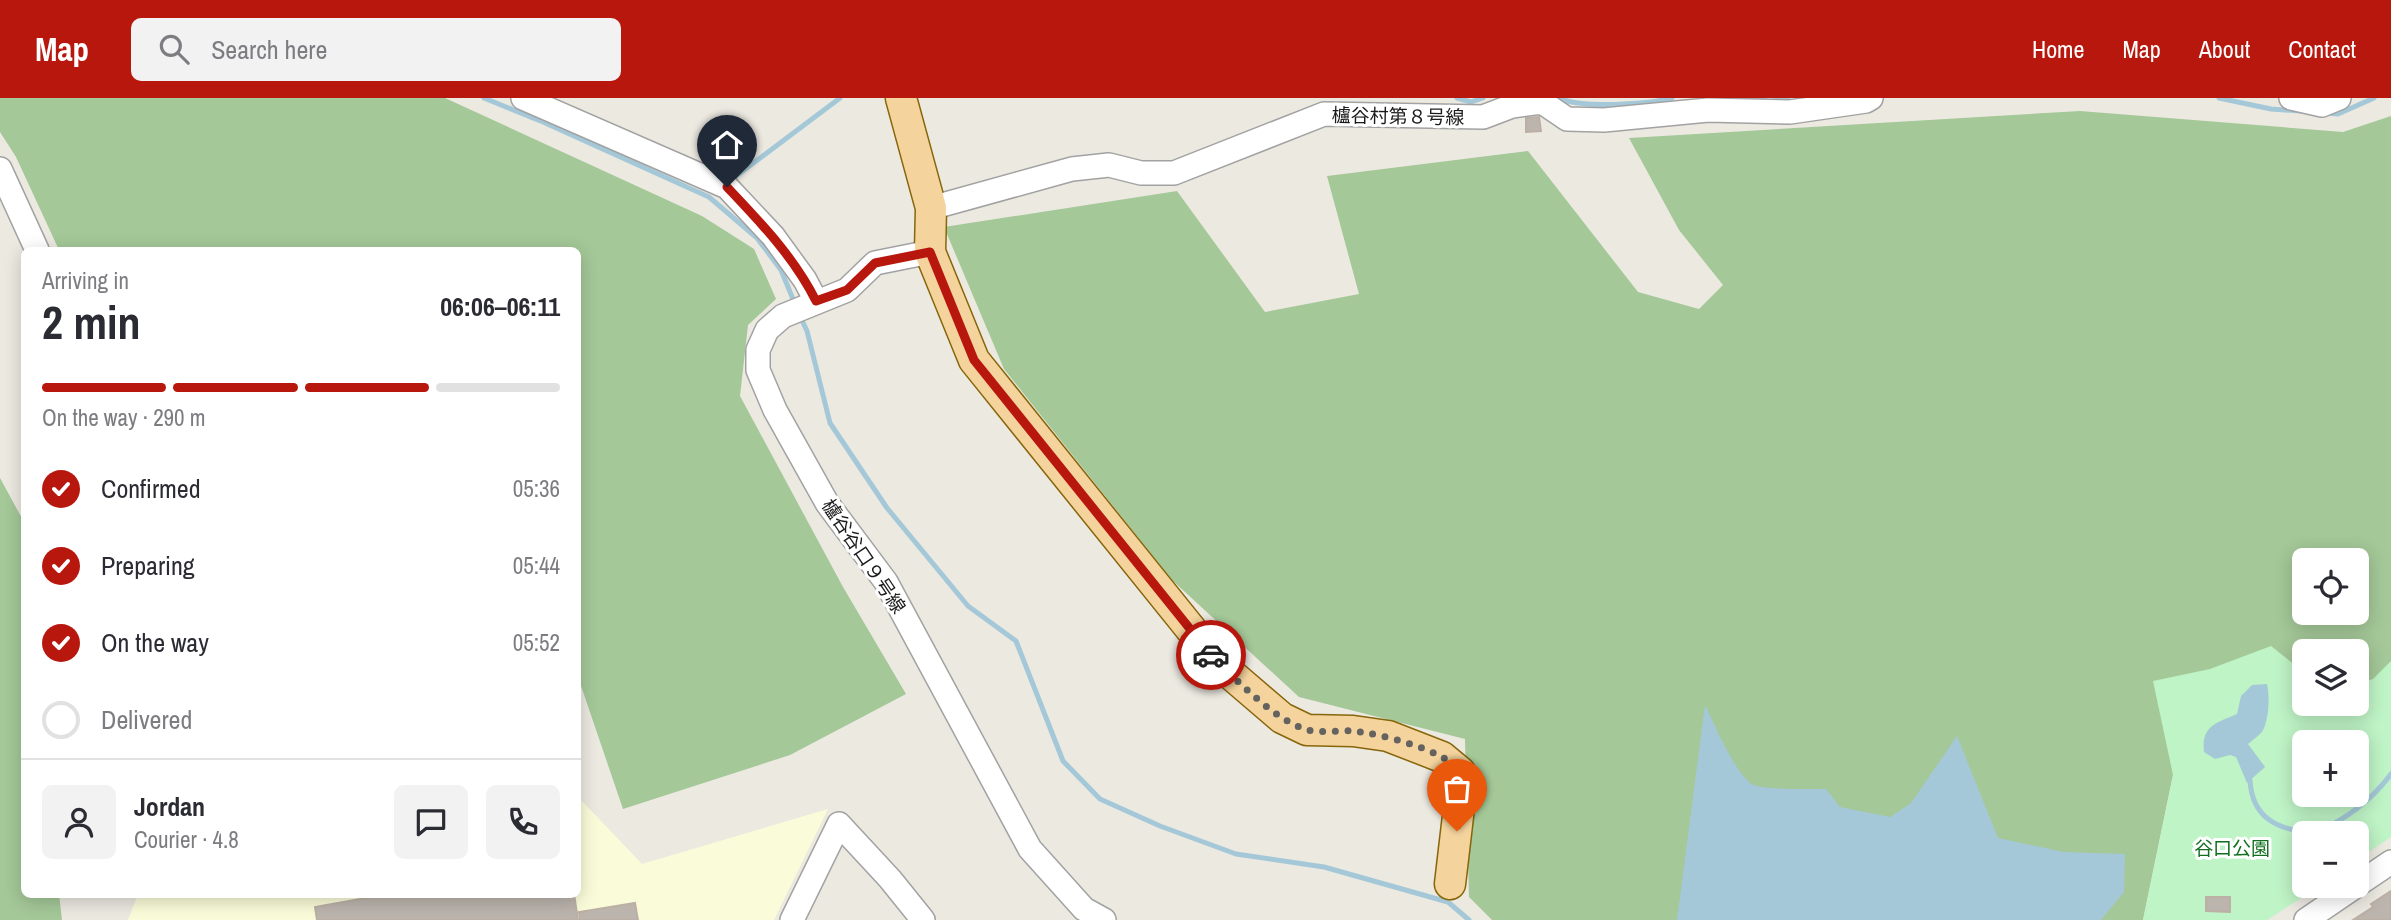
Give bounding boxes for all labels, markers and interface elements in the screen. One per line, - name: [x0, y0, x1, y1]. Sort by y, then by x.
- search box: [131, 18, 621, 81]
- text: Map: [35, 27, 89, 71]
- icon: search: [155, 30, 193, 68]
- text: Search here: [211, 32, 327, 67]
- text: Home: [2032, 33, 2084, 65]
- text: Map: [2122, 33, 2161, 65]
- text: About: [2199, 33, 2250, 65]
- text: Contact: [2288, 33, 2356, 65]
- street label: 櫨谷村第８号線: [1331, 102, 1465, 130]
- pin: [697, 115, 757, 187]
- icon: home: [708, 126, 746, 164]
- text: Arriving in: [42, 265, 129, 296]
- text: 06:06–06:11: [440, 289, 560, 324]
- text: 2 min: [42, 291, 141, 353]
- text: On the way · 290 m: [42, 402, 206, 433]
- icon: check: [42, 470, 80, 508]
- text: Confirmed: [101, 471, 201, 506]
- text: 05:36: [513, 473, 560, 504]
- street label: 櫨谷谷口９号線: [816, 494, 912, 618]
- icon: check: [42, 547, 80, 585]
- text: Preparing: [101, 548, 195, 583]
- map controls: [2292, 548, 2369, 898]
- button: locate: [2292, 548, 2369, 625]
- text: 05:44: [513, 550, 560, 581]
- courier: [1176, 620, 1246, 690]
- icon: check: [42, 624, 80, 662]
- text: On the way: [101, 625, 209, 660]
- text: 05:52: [513, 627, 560, 658]
- icon: car: [1192, 636, 1230, 674]
- button: layers: [2292, 639, 2369, 716]
- text: Delivered: [101, 702, 192, 737]
- button: +: [2292, 730, 2369, 807]
- pin: [1427, 759, 1487, 831]
- icon: bag: [1438, 770, 1476, 808]
- button: person: [42, 785, 116, 859]
- button: chat: [394, 785, 468, 859]
- button: phone: [486, 785, 560, 859]
- text: Jordan: [134, 789, 205, 824]
- button: −: [2292, 821, 2369, 898]
- text: Courier · 4.8: [134, 824, 239, 855]
- park label: 谷口公園: [2194, 835, 2270, 861]

